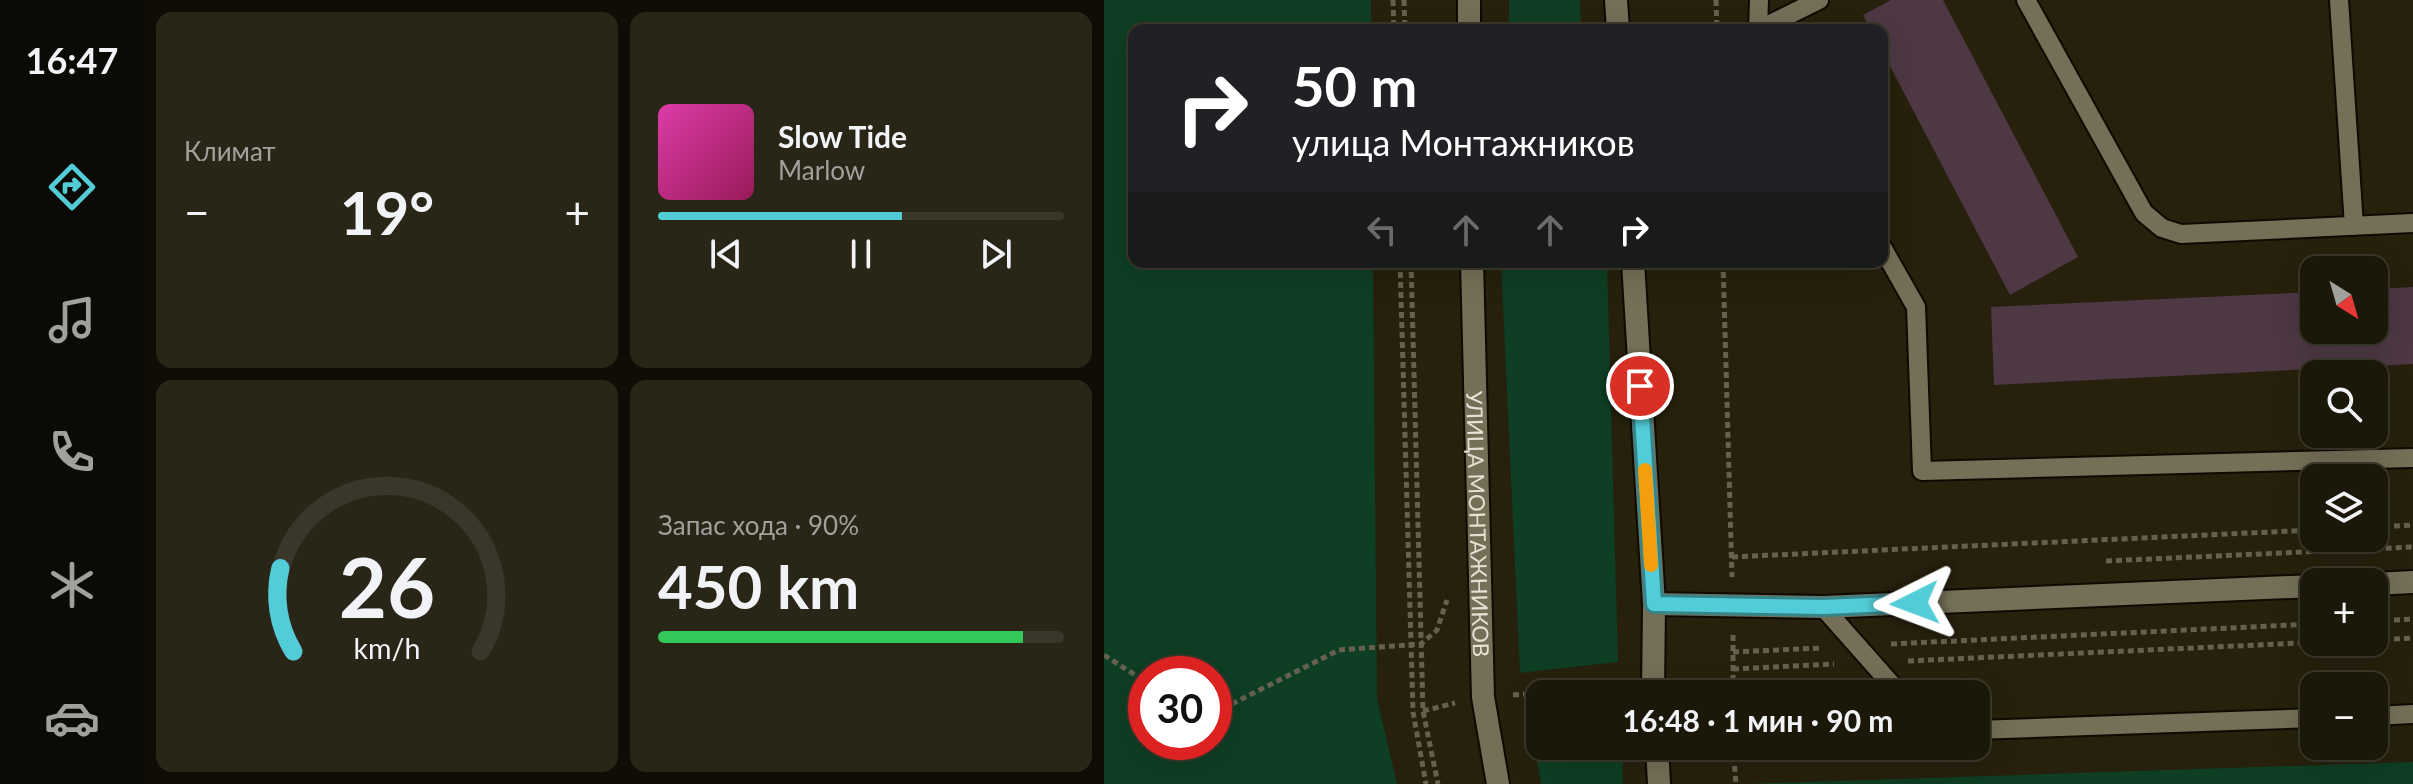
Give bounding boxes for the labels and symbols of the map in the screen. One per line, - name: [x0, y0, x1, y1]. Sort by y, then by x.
- north arrow: [2300, 256, 2388, 344]
- pin: [1606, 352, 1674, 420]
- street label: УЛИЦА МОНТАЖНИКОВ: [1462, 390, 1495, 657]
- position arrow: [1873, 561, 1957, 645]
- speed limit sign: 30: [1128, 656, 1232, 760]

